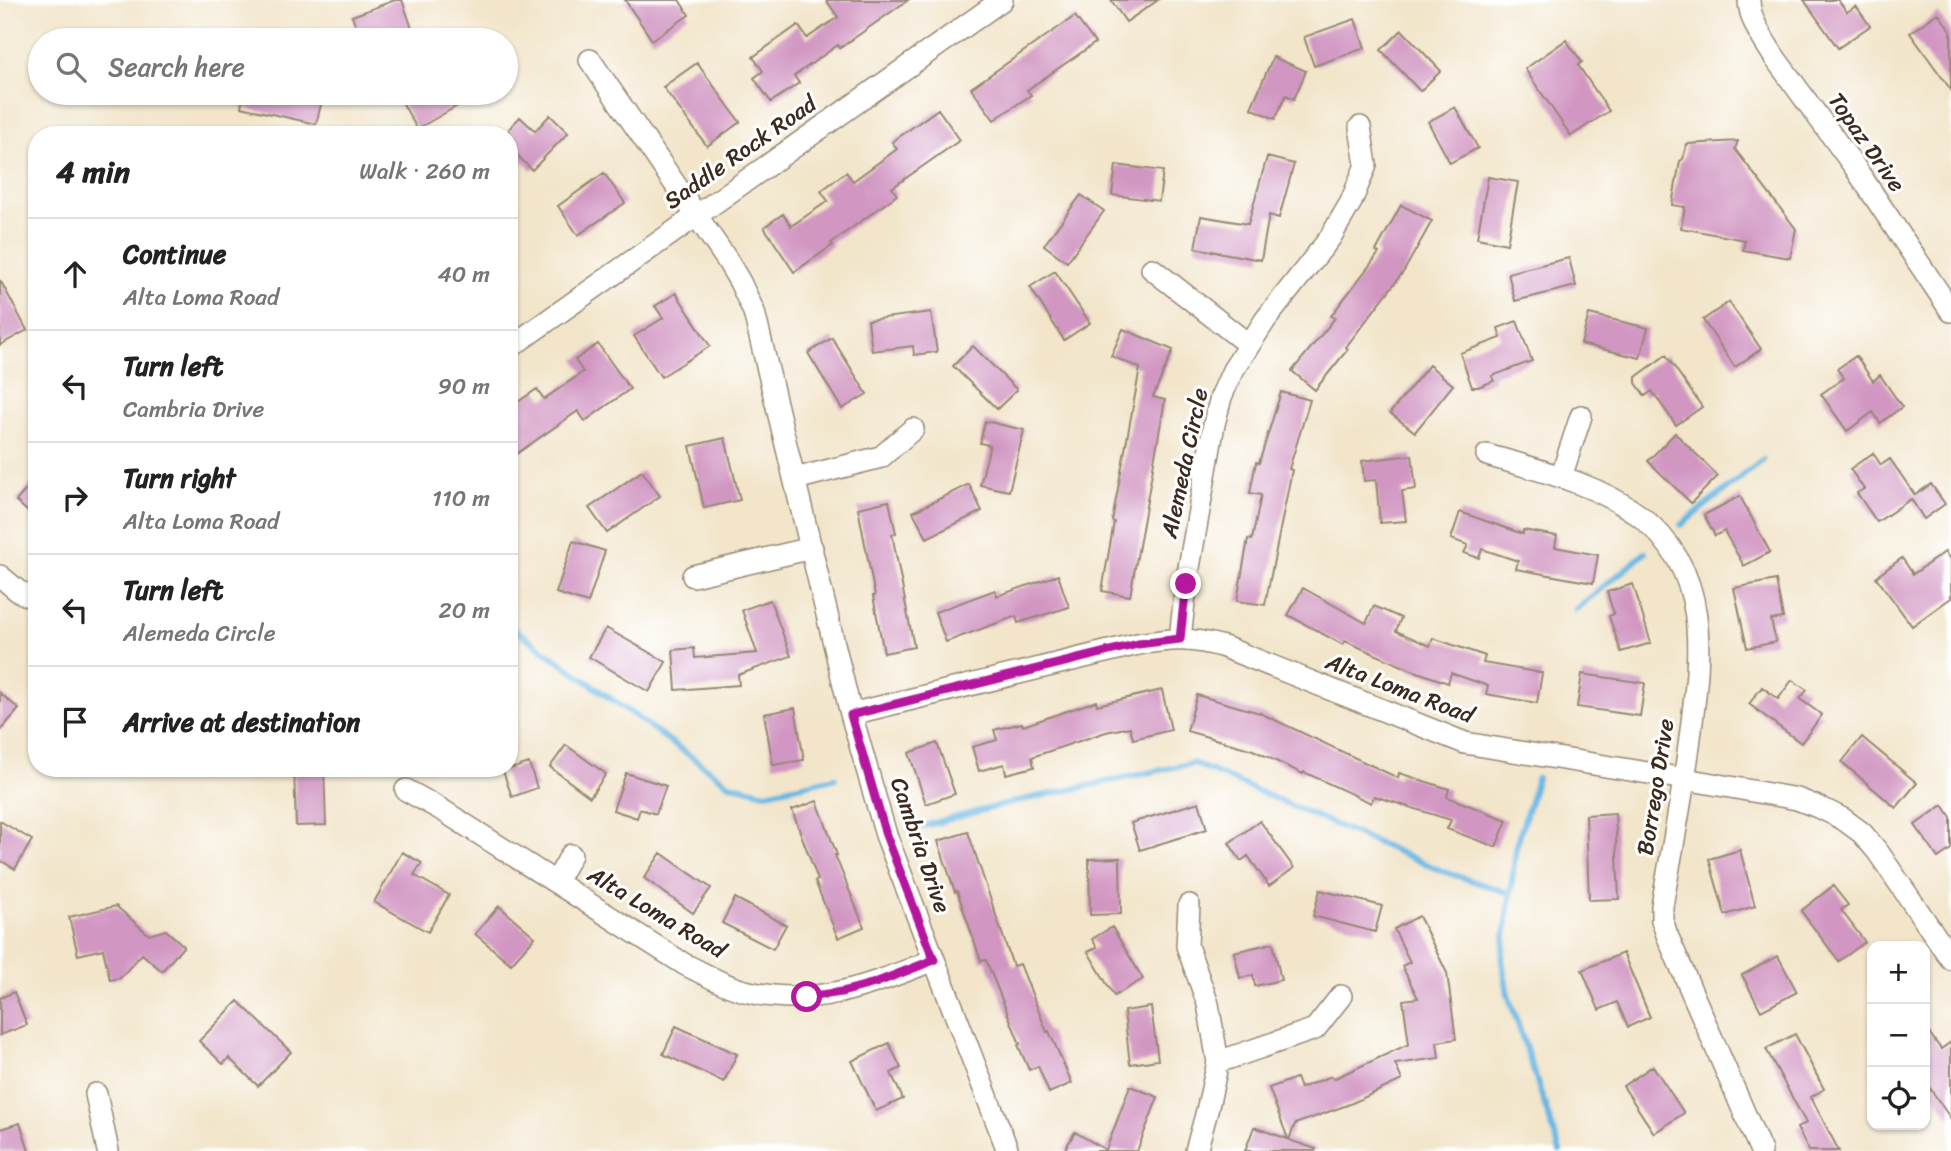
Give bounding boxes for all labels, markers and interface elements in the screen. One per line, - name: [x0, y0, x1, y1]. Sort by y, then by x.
- search box: [28, 28, 518, 105]
- text: Search here: [108, 44, 245, 90]
- icon: search: [52, 48, 90, 86]
- street label: Saddle Rock Road: [655, 83, 827, 221]
- street label: Topaz Drive: [1817, 83, 1916, 201]
- text: 4 min: [56, 145, 130, 199]
- text: Walk · 260 m: [359, 151, 490, 192]
- text: Continue: [123, 231, 226, 277]
- text: 40 m: [437, 254, 490, 295]
- icon: ahead: [56, 255, 94, 293]
- text: Alta Loma Road: [123, 277, 279, 318]
- text: Turn left: [123, 343, 223, 389]
- text: 90 m: [438, 366, 490, 407]
- icon: left: [56, 367, 94, 405]
- street label: Alemeda Circle: [1148, 384, 1220, 543]
- text: Cambria Drive: [123, 389, 264, 430]
- text: Turn right: [123, 455, 236, 501]
- text: 110 m: [432, 478, 490, 519]
- icon: right: [56, 479, 94, 517]
- text: Alta Loma Road: [123, 501, 279, 542]
- text: Turn left: [123, 567, 223, 613]
- route end: [1170, 568, 1201, 599]
- text: 20 m: [439, 590, 490, 631]
- icon: left: [56, 591, 94, 629]
- text: Alemeda Circle: [123, 613, 276, 654]
- street label: Alta Loma Road: [1319, 641, 1482, 736]
- text: Arrive at destination: [123, 699, 360, 745]
- icon: arrive: [56, 703, 94, 741]
- street label: Borrego Drive: [1624, 716, 1687, 858]
- street label: Cambria Drive: [878, 772, 963, 919]
- street label: Alta Loma Road: [578, 854, 736, 971]
- map controls: [1867, 941, 1930, 1130]
- button: +: [1867, 941, 1930, 1004]
- route start: [791, 981, 822, 1012]
- button: −: [1867, 1004, 1930, 1067]
- button: locate: [1867, 1067, 1930, 1130]

